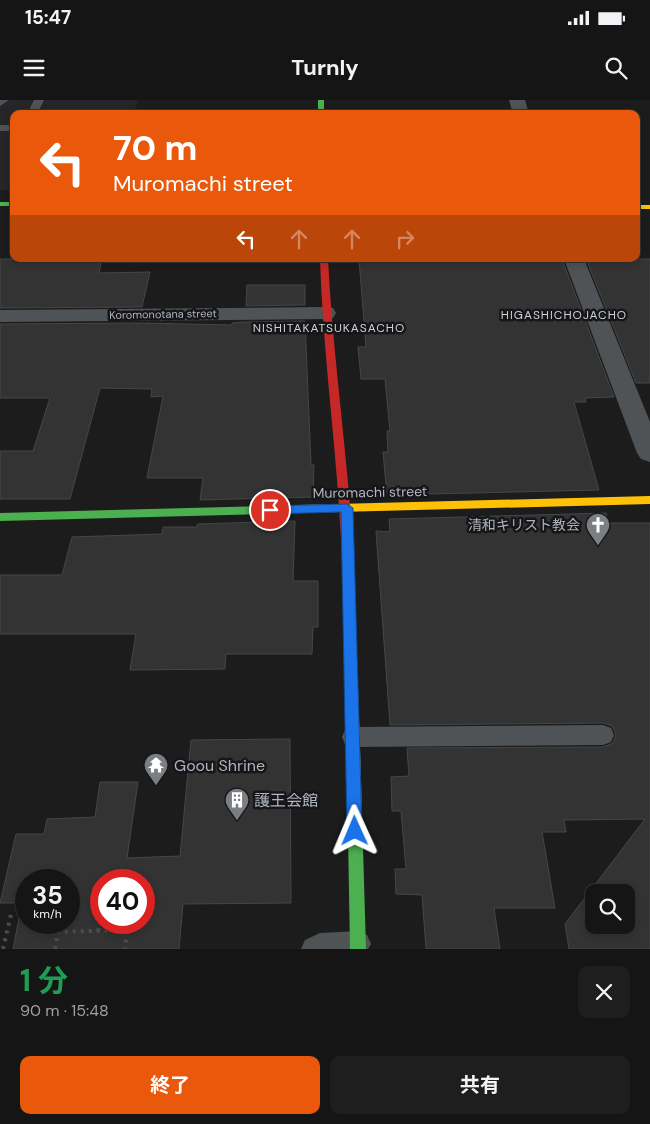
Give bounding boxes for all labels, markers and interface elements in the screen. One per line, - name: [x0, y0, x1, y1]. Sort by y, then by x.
- text: 15:47: [25, 5, 71, 30]
- text: Turnly: [291, 53, 359, 82]
- icon: menu: [20, 54, 48, 82]
- icon: search: [602, 54, 630, 82]
- text: 70 m: [113, 125, 197, 171]
- icon: left: [30, 130, 95, 195]
- text: Muromachi street: [113, 169, 293, 198]
- icon: left: [232, 225, 260, 253]
- icon: ahead: [285, 225, 313, 253]
- icon: ahead: [338, 225, 366, 253]
- icon: right: [391, 225, 419, 253]
- street label: Koromonotana street: [109, 306, 217, 322]
- district label: HIGASHICHOJACHO: [501, 307, 627, 323]
- district label: NISHITAKATSUKASACHO: [253, 320, 405, 336]
- street label: Muromachi street: [313, 482, 427, 502]
- pin: [249, 489, 291, 531]
- icon: arrive: [256, 496, 284, 524]
- church icon: 清和キリスト教会: [585, 512, 611, 546]
- place label: 清和キリスト教会: [468, 516, 580, 534]
- temple icon: Goou Shrine: [143, 752, 169, 786]
- place label: Goou Shrine: [174, 755, 265, 776]
- building icon: 護王会館: [224, 787, 250, 821]
- place label: 護王会館: [254, 790, 318, 811]
- position arrow: [328, 804, 380, 856]
- speed limit sign: 40: [90, 869, 155, 934]
- text: 35: [32, 879, 63, 912]
- map controls: [585, 884, 635, 934]
- button: search: [585, 884, 635, 934]
- text: km/h: [33, 906, 62, 922]
- text: 1 分: [20, 961, 68, 1000]
- button: close: [578, 966, 630, 1018]
- text: 90 m · 15:48: [20, 1000, 109, 1021]
- button: 終了: [20, 1056, 320, 1114]
- button: 共有: [330, 1056, 630, 1114]

